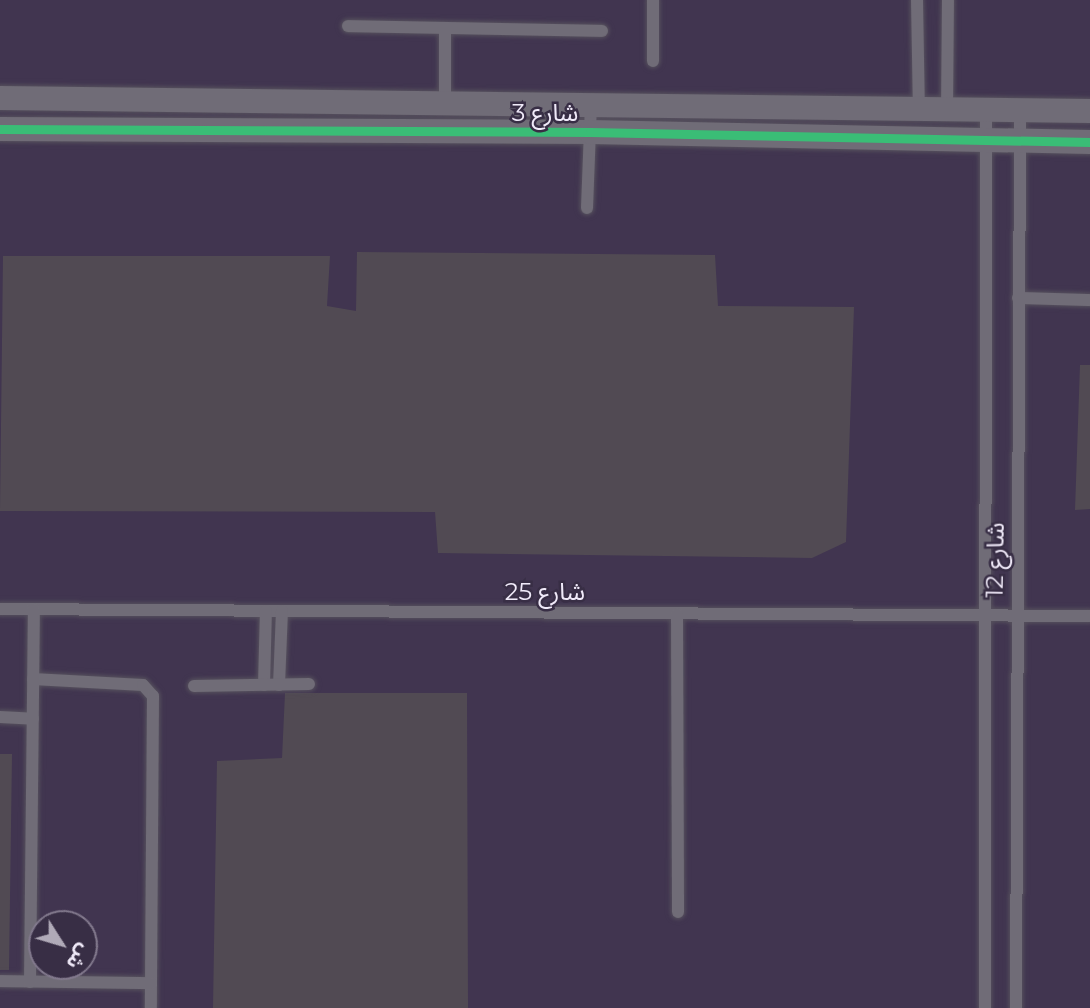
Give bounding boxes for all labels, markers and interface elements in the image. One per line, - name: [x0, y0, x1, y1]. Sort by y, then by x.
- street label: شارع 3: [512, 99, 578, 127]
- street label: شارع 12: [980, 522, 1010, 598]
- street label: شارع 25: [505, 578, 585, 606]
- north arrow: [28, 910, 98, 980]
- text: ش: [62, 939, 96, 974]

